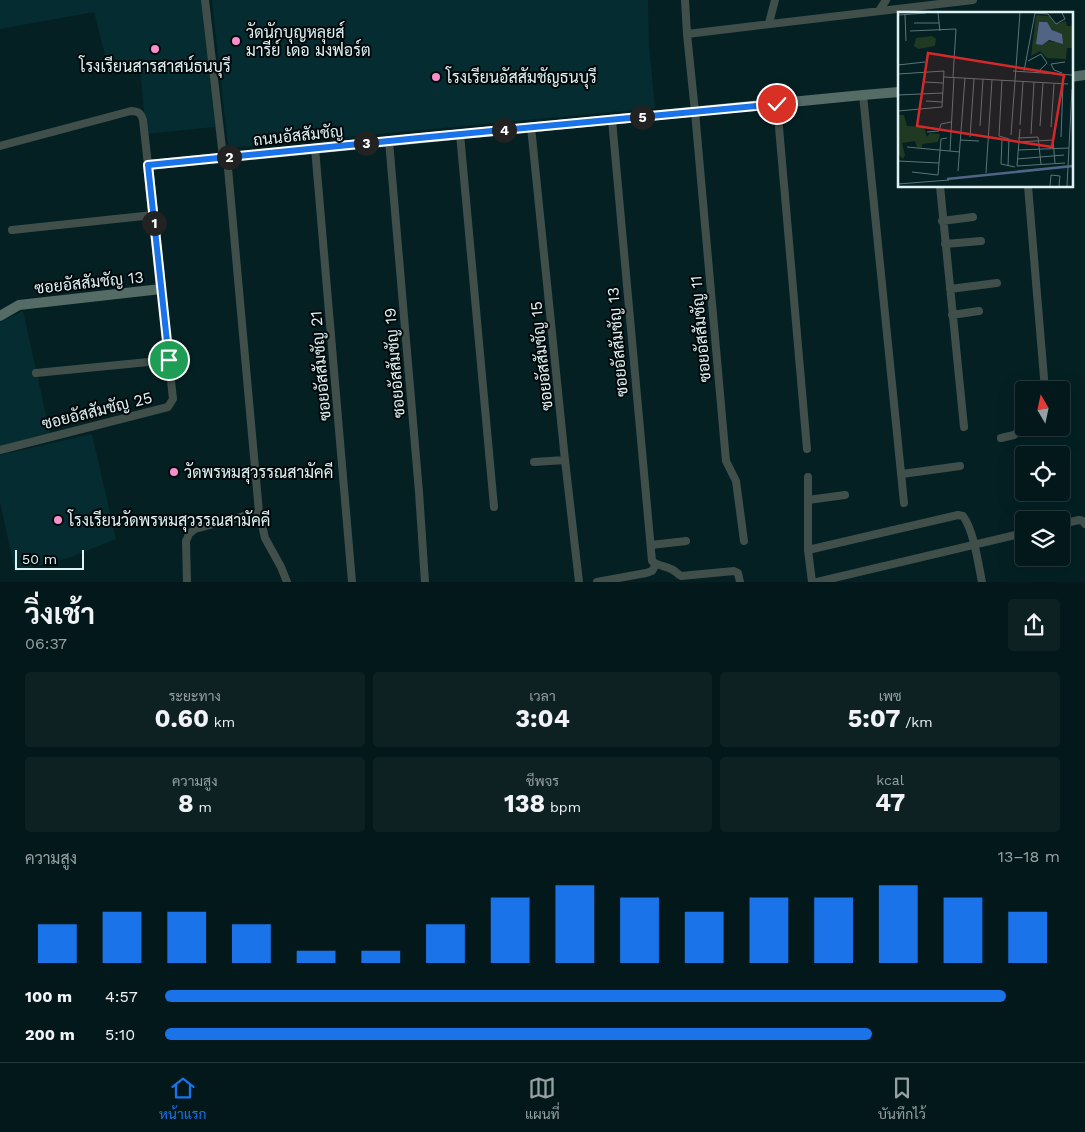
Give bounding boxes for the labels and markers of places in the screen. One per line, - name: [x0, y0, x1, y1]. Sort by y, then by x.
- place label: วัดนักบุญหลุยส์ มารีย์ เดอ มงฟอร์ต: [246, 20, 371, 60]
- marker: วัดนักบุญหลุยส์ มารีย์ เดอ มงฟอร์ต: [230, 35, 242, 47]
- marker: โรงเรียนสารสาสน์ธนบุรี: [149, 43, 161, 55]
- place label: โรงเรียนสารสาสน์ธนบุรี: [78, 54, 231, 78]
- place label: โรงเรียนอัสสัมชัญธนบุรี: [445, 66, 597, 89]
- marker: โรงเรียนอัสสัมชัญธนบุรี: [430, 71, 442, 83]
- pin: [756, 83, 798, 125]
- pin: 5: [630, 104, 654, 130]
- pin: 4: [492, 118, 516, 142]
- pin: 3: [354, 130, 378, 156]
- pin: 2: [216, 144, 242, 170]
- pin: 1: [142, 210, 166, 236]
- pin: [148, 339, 190, 381]
- place label: วัดพรหมสุวรรณสามัคคี: [184, 461, 333, 484]
- marker: วัดพรหมสุวรรณสามัคคี: [168, 466, 180, 478]
- place label: โรงเรียนวัดพรหมสุวรรณสามัคคี: [67, 509, 270, 532]
- marker: โรงเรียนวัดพรหมสุวรรณสามัคคี: [52, 514, 64, 526]

